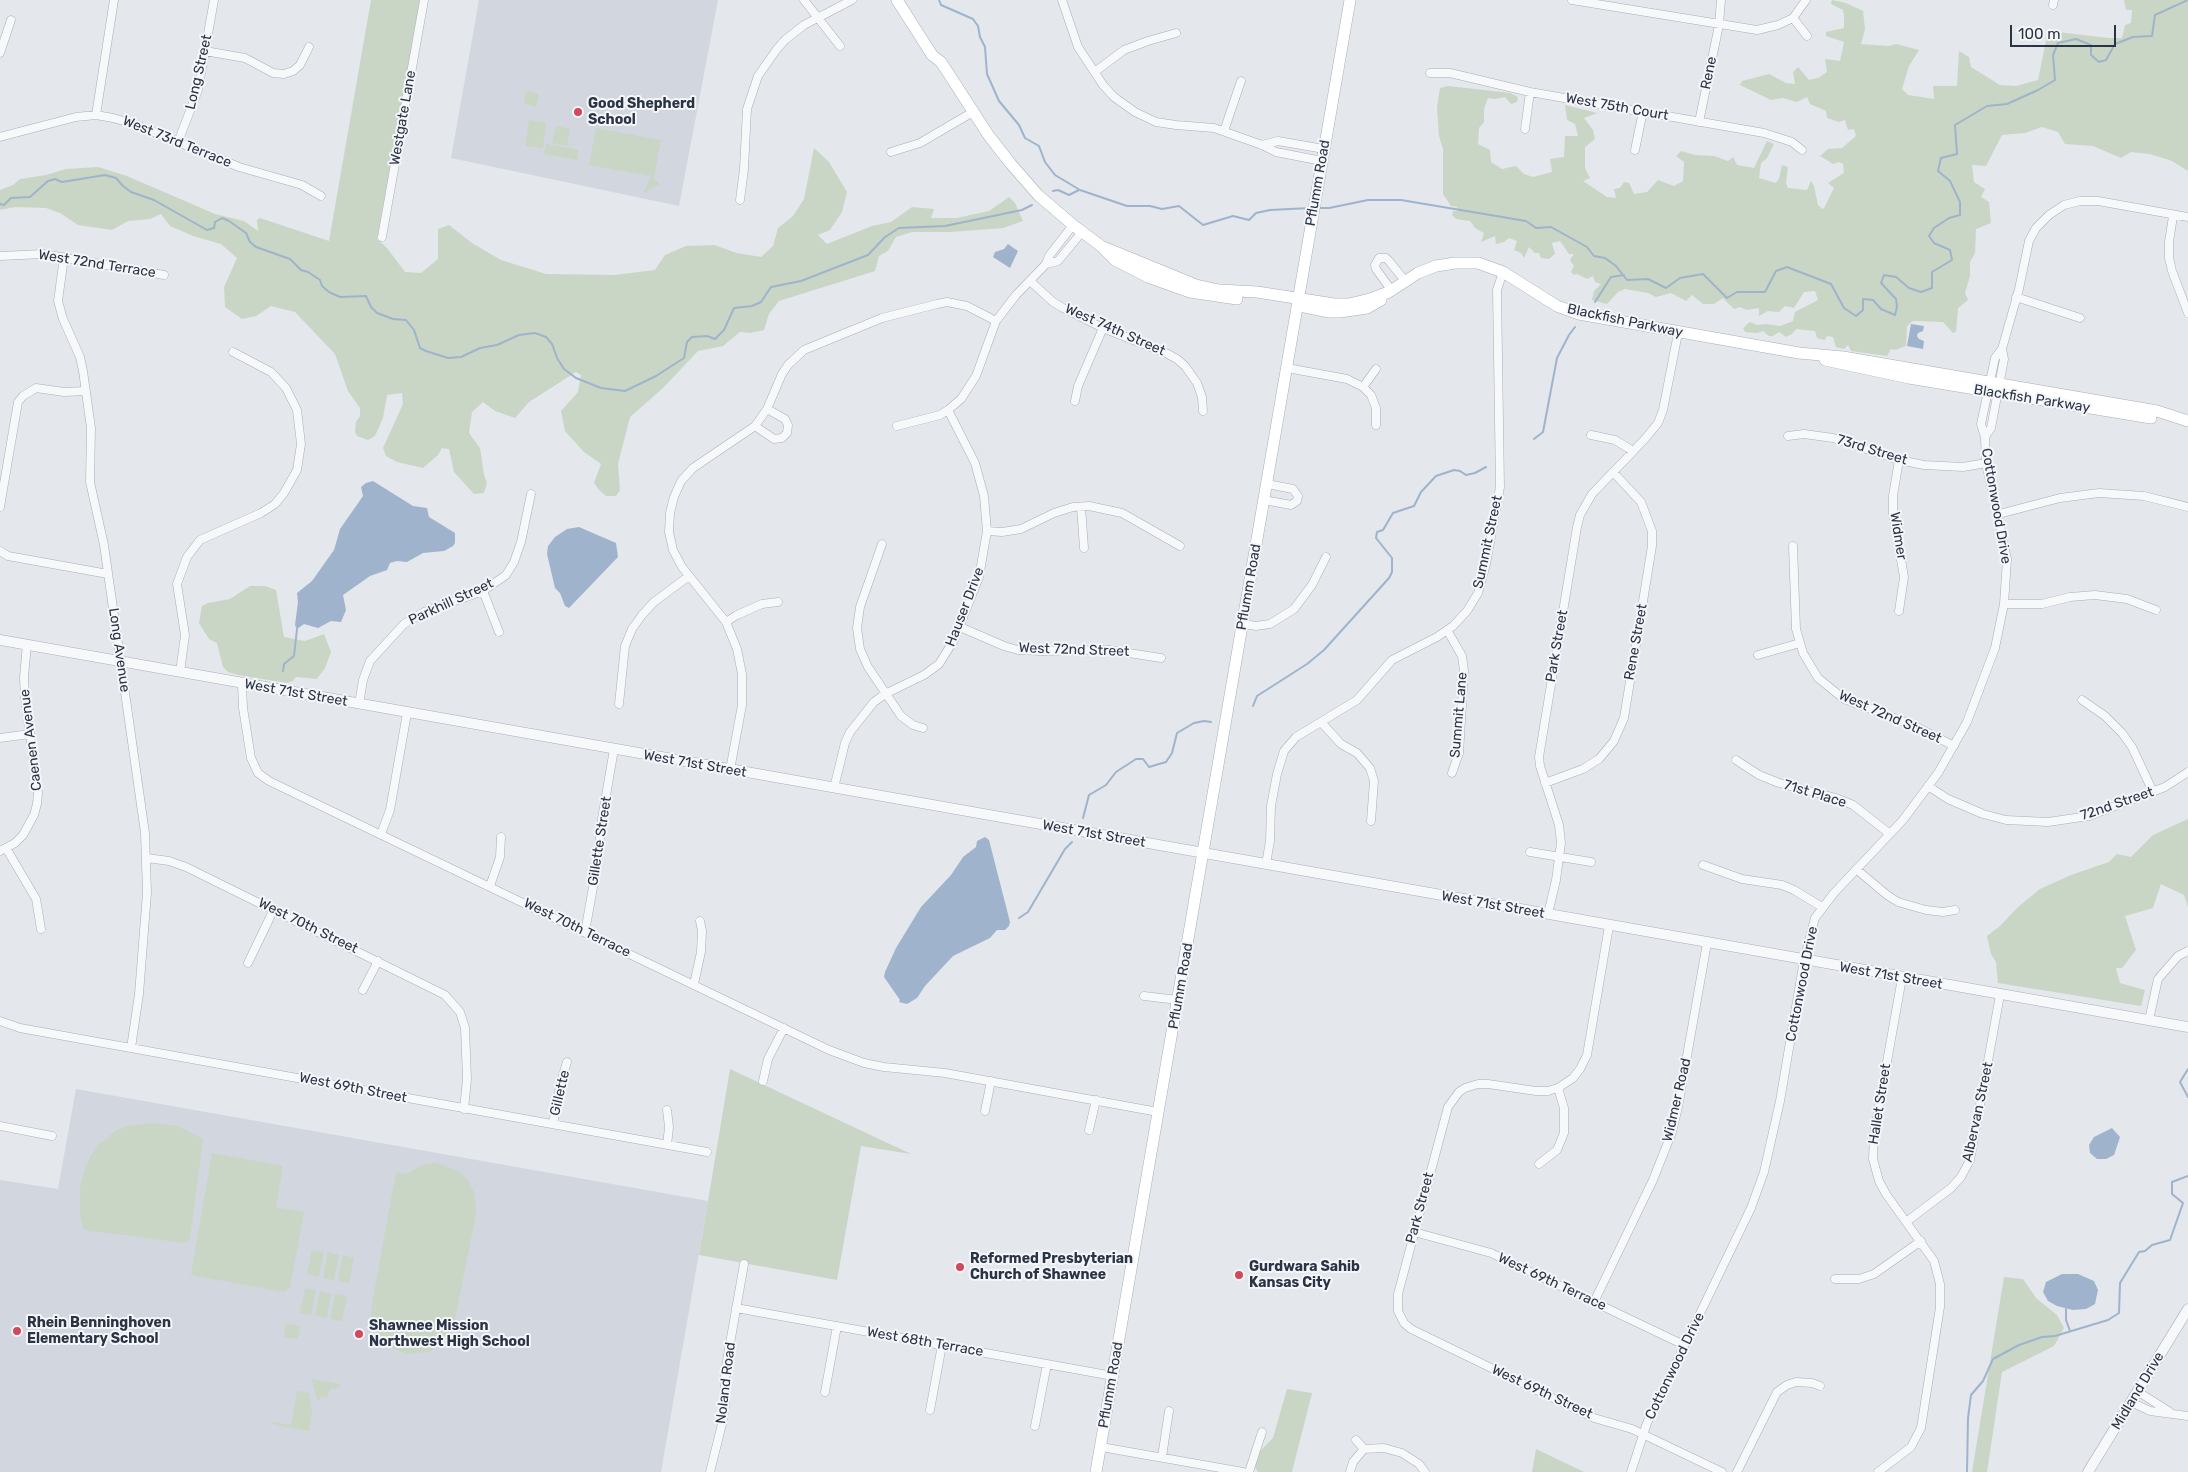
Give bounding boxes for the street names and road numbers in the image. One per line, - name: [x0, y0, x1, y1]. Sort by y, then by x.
- street label: Long Street: [182, 33, 216, 111]
- street label: Rene: [1698, 55, 1720, 91]
- street label: Westgate Lane: [386, 69, 420, 167]
- street label: West 75th Court: [1564, 90, 1670, 124]
- street label: West 73rd Terrace: [120, 113, 234, 171]
- street label: Pflumm Road: [1302, 139, 1334, 227]
- street label: West 72nd Terrace: [37, 246, 157, 282]
- street label: West 74th Street: [1062, 300, 1168, 360]
- street label: Blackfish Parkway: [1566, 301, 1684, 341]
- street label: Blackfish Parkway: [1973, 382, 2091, 416]
- street label: 73rd Street: [1835, 431, 1909, 469]
- street label: Cottonwood Drive: [1978, 447, 2014, 565]
- street label: Summit Street: [1470, 494, 1506, 590]
- street label: Widmer: [1886, 511, 1910, 561]
- street label: Pflumm Road: [1233, 543, 1265, 631]
- street label: Hauser Drive: [942, 565, 988, 649]
- street label: Parkhill Street: [406, 575, 496, 629]
- street label: Rene Street: [1621, 603, 1651, 681]
- street label: Long Avenue: [105, 607, 133, 693]
- street label: Park Street: [1542, 609, 1572, 683]
- street label: West 72nd Street: [1018, 640, 1130, 660]
- street label: Summit Lane: [1447, 671, 1471, 759]
- street label: West 71st Street: [243, 676, 349, 710]
- street label: West 72nd Street: [1836, 687, 1944, 747]
- street label: Caenen Avenue: [16, 688, 46, 792]
- street label: West 71st Street: [642, 747, 748, 781]
- street label: 71st Place: [1782, 776, 1848, 812]
- street label: 72nd Street: [2078, 784, 2156, 824]
- street label: Gillette Street: [585, 795, 615, 887]
- street label: West 71st Street: [1041, 817, 1147, 851]
- street label: West 71st Street: [1440, 888, 1546, 922]
- street label: West 70th Street: [255, 895, 361, 957]
- street label: West 70th Terrace: [521, 895, 633, 961]
- street label: Cottonwood Drive: [1783, 925, 1821, 1043]
- street label: Pflumm Road: [1165, 942, 1197, 1030]
- street label: West 71st Street: [1838, 959, 1944, 993]
- street label: Widmer Road: [1659, 1057, 1695, 1143]
- street label: Albervan Street: [1959, 1060, 1997, 1164]
- street label: Hallet Street: [1865, 1062, 1895, 1146]
- street label: West 69th Street: [298, 1069, 408, 1107]
- street label: Gillette: [547, 1069, 573, 1117]
- street label: Park Street: [1402, 1171, 1438, 1245]
- street label: West 69th Terrace: [1495, 1250, 1609, 1314]
- street label: Cottonwood Drive: [1642, 1310, 1708, 1422]
- street label: West 68th Terrace: [865, 1323, 985, 1361]
- street label: Noland Road: [713, 1341, 739, 1425]
- street label: Pflumm Road: [1095, 1341, 1127, 1429]
- street label: Midland Drive: [2108, 1349, 2168, 1433]
- street label: West 69th Street: [1489, 1361, 1595, 1423]

